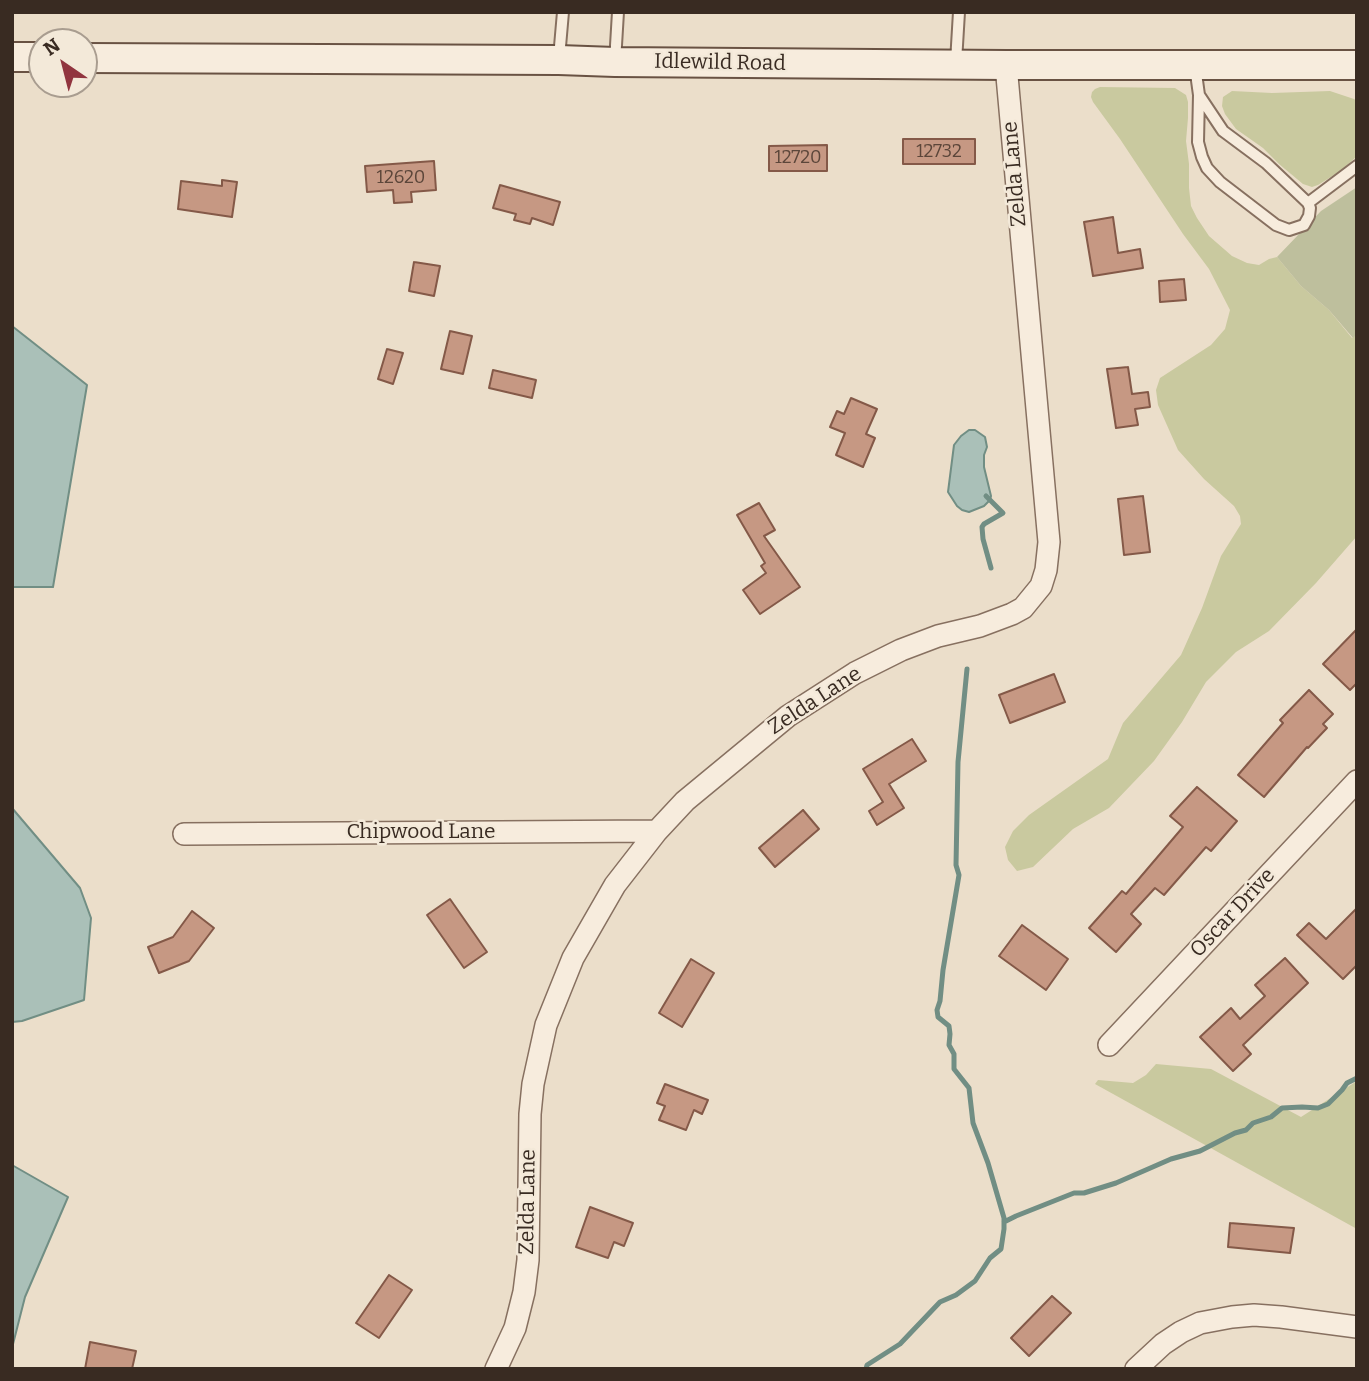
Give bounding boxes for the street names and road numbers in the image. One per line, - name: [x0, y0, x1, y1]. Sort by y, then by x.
- street label: Idlewild Road: [654, 49, 786, 77]
- street label: Zelda Lane: [998, 120, 1032, 228]
- street label: Zelda Lane: [764, 662, 866, 740]
- street label: Chipwood Lane: [346, 819, 496, 845]
- street label: Oscar Drive: [1185, 863, 1281, 963]
- street label: Zelda Lane: [514, 1149, 542, 1255]

